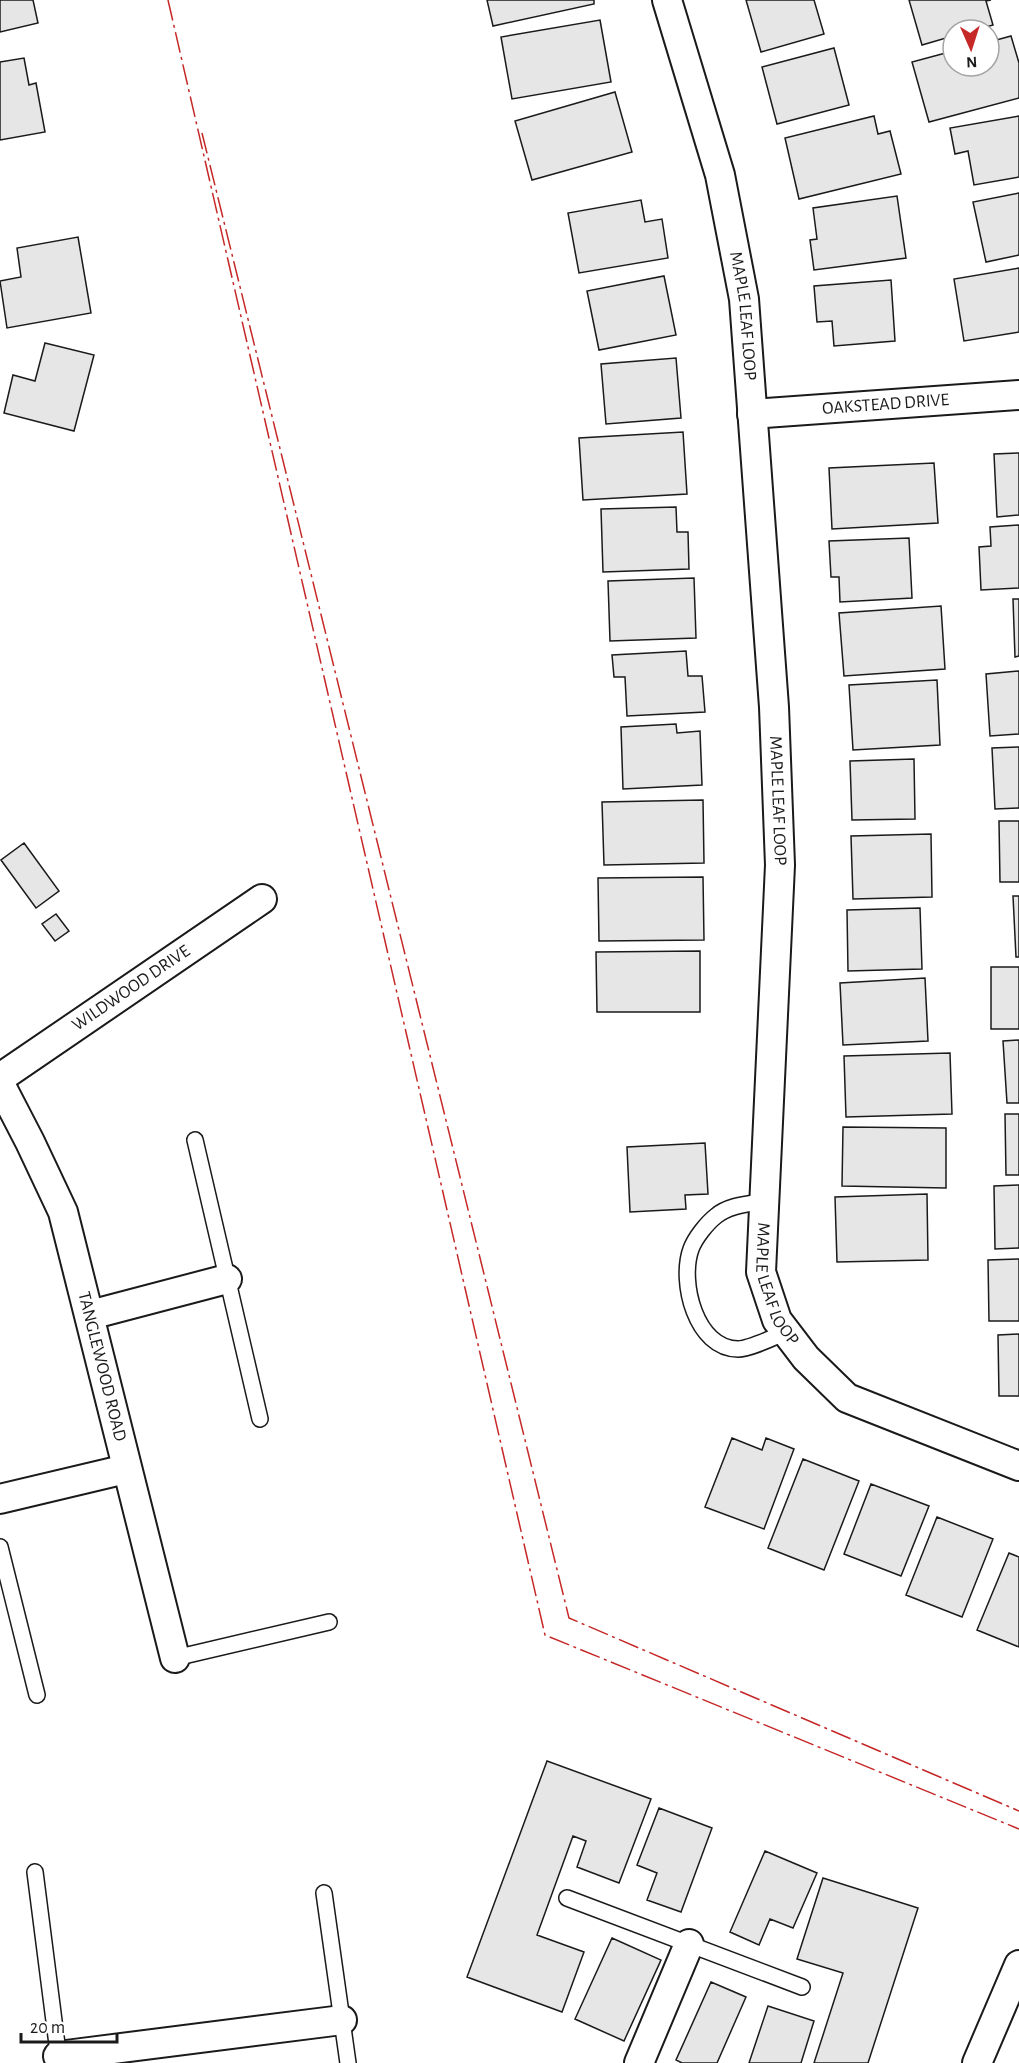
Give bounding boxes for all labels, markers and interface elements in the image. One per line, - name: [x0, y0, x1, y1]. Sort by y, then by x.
- north arrow: [941, 18, 1001, 78]
- text: N: [966, 54, 978, 70]
- street label: MAPLE LEAF LOOP: [726, 250, 759, 381]
- street label: OAKSTEAD DRIVE: [822, 391, 950, 418]
- street label: MAPLE LEAF LOOP: [766, 736, 789, 866]
- street label: WILDWOOD DRIVE: [69, 942, 194, 1035]
- street label: MAPLE LEAF LOOP: [752, 1222, 802, 1349]
- street label: TANGLEWOOD ROAD: [74, 1290, 129, 1443]
- scale bar: [21, 2006, 117, 2044]
- text: 20 m: [30, 2019, 65, 2037]

